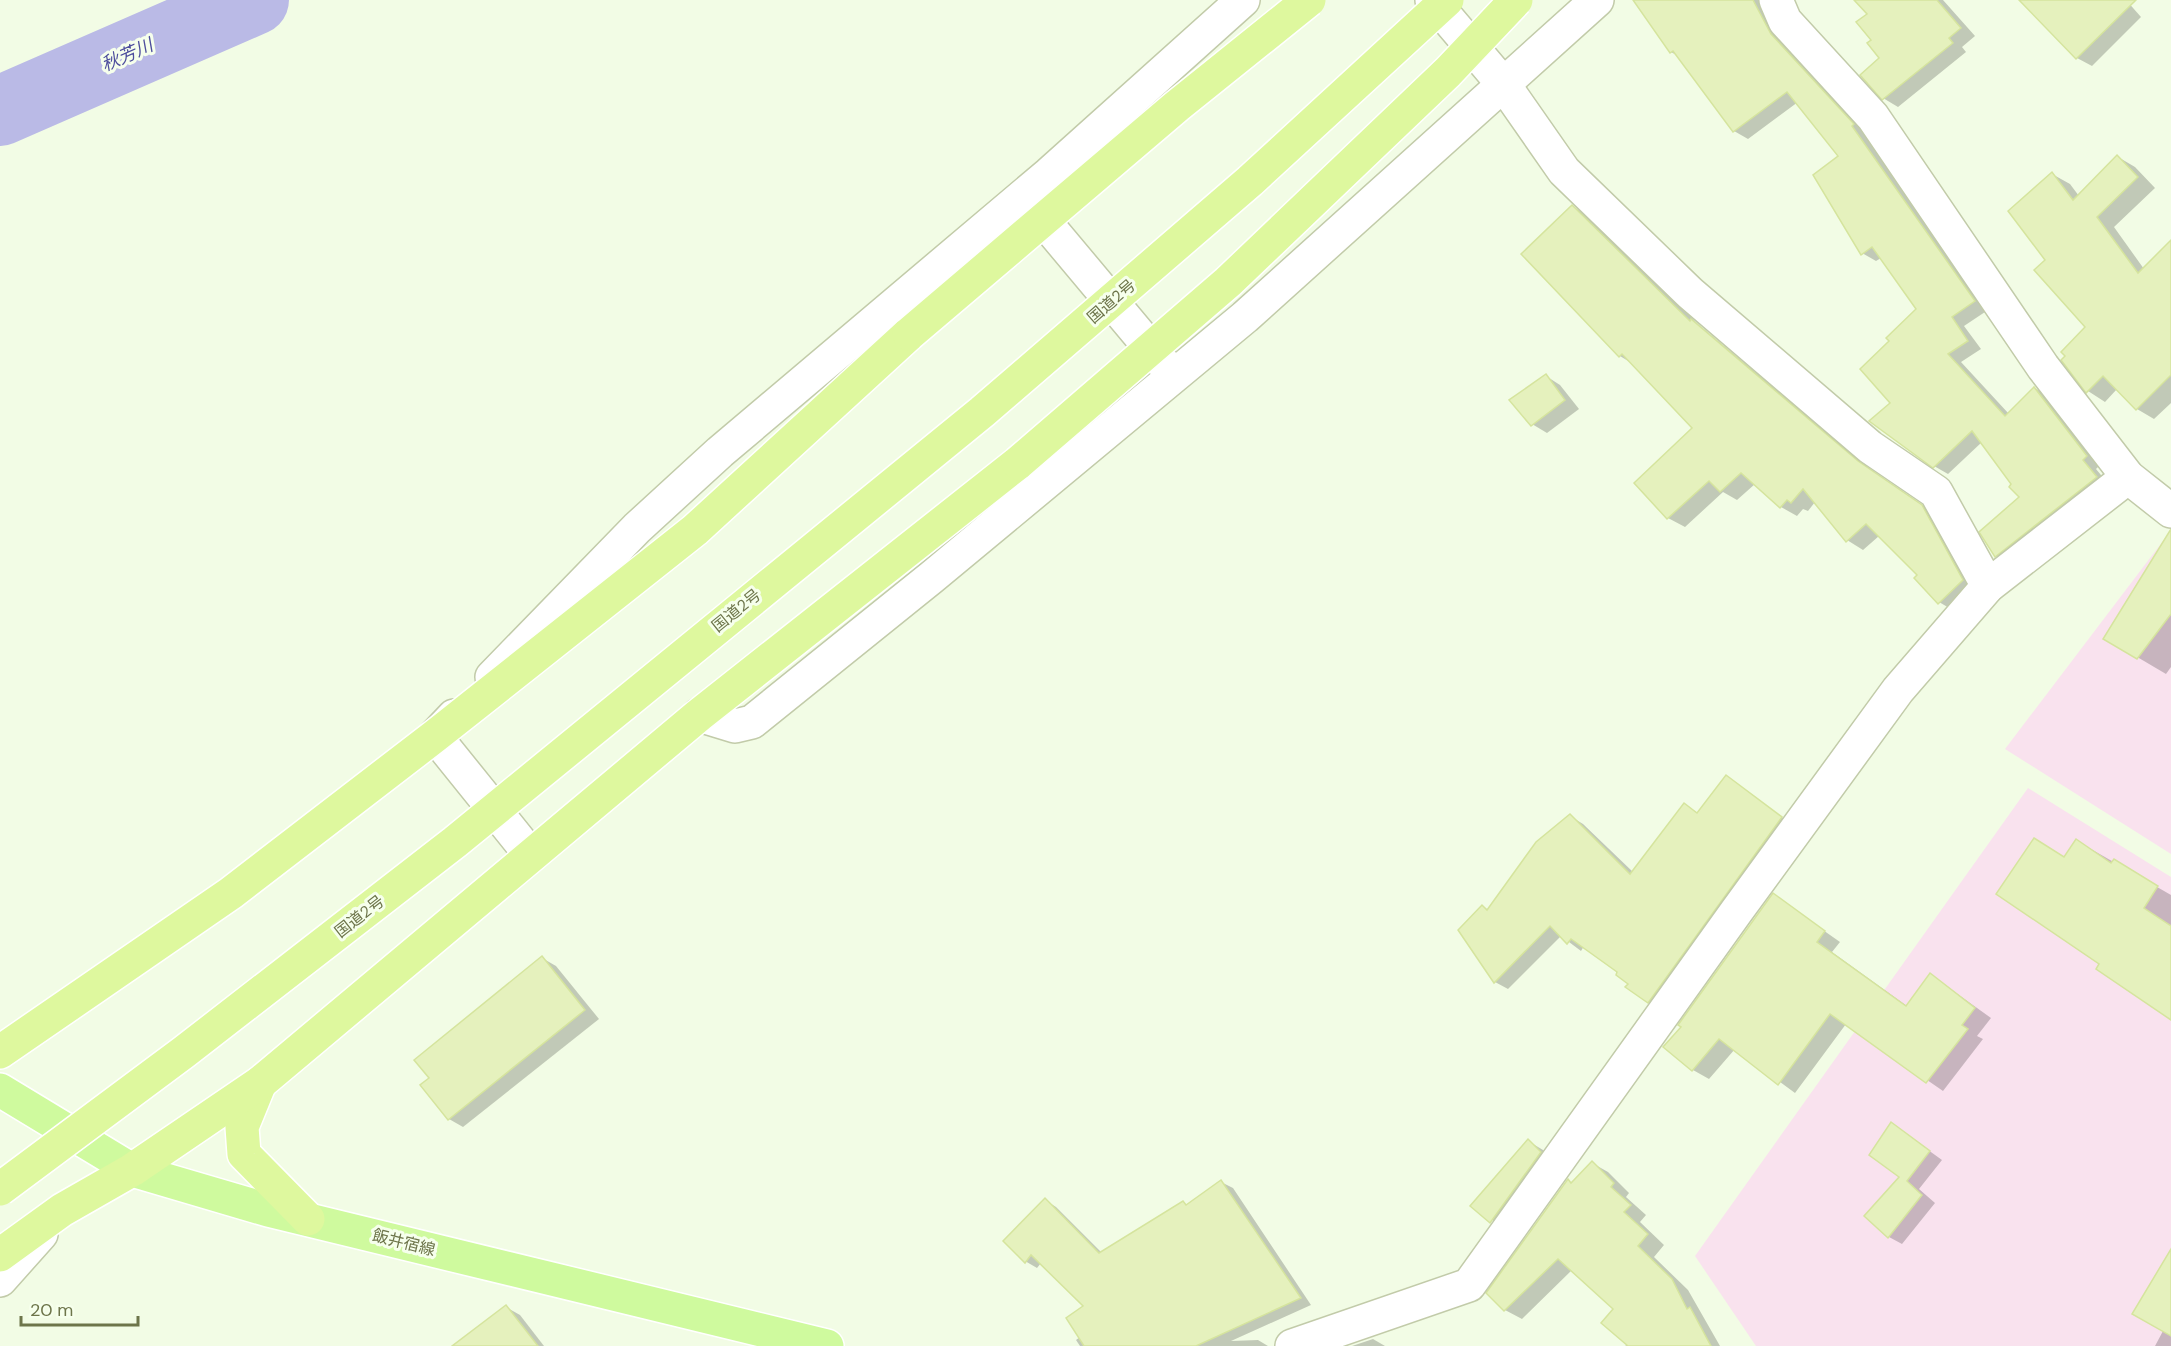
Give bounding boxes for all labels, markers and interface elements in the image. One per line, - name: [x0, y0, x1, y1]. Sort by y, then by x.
- water label: 秋芳川: [97, 32, 158, 77]
- street label: 国道2号: [1083, 275, 1140, 328]
- street label: 国道2号: [707, 584, 765, 637]
- street label: 国道2号: [330, 891, 388, 942]
- street label: 飯井宿線: [370, 1225, 437, 1260]
- scale bar: [21, 1289, 138, 1327]
- text: 20 m: [30, 1298, 73, 1322]

